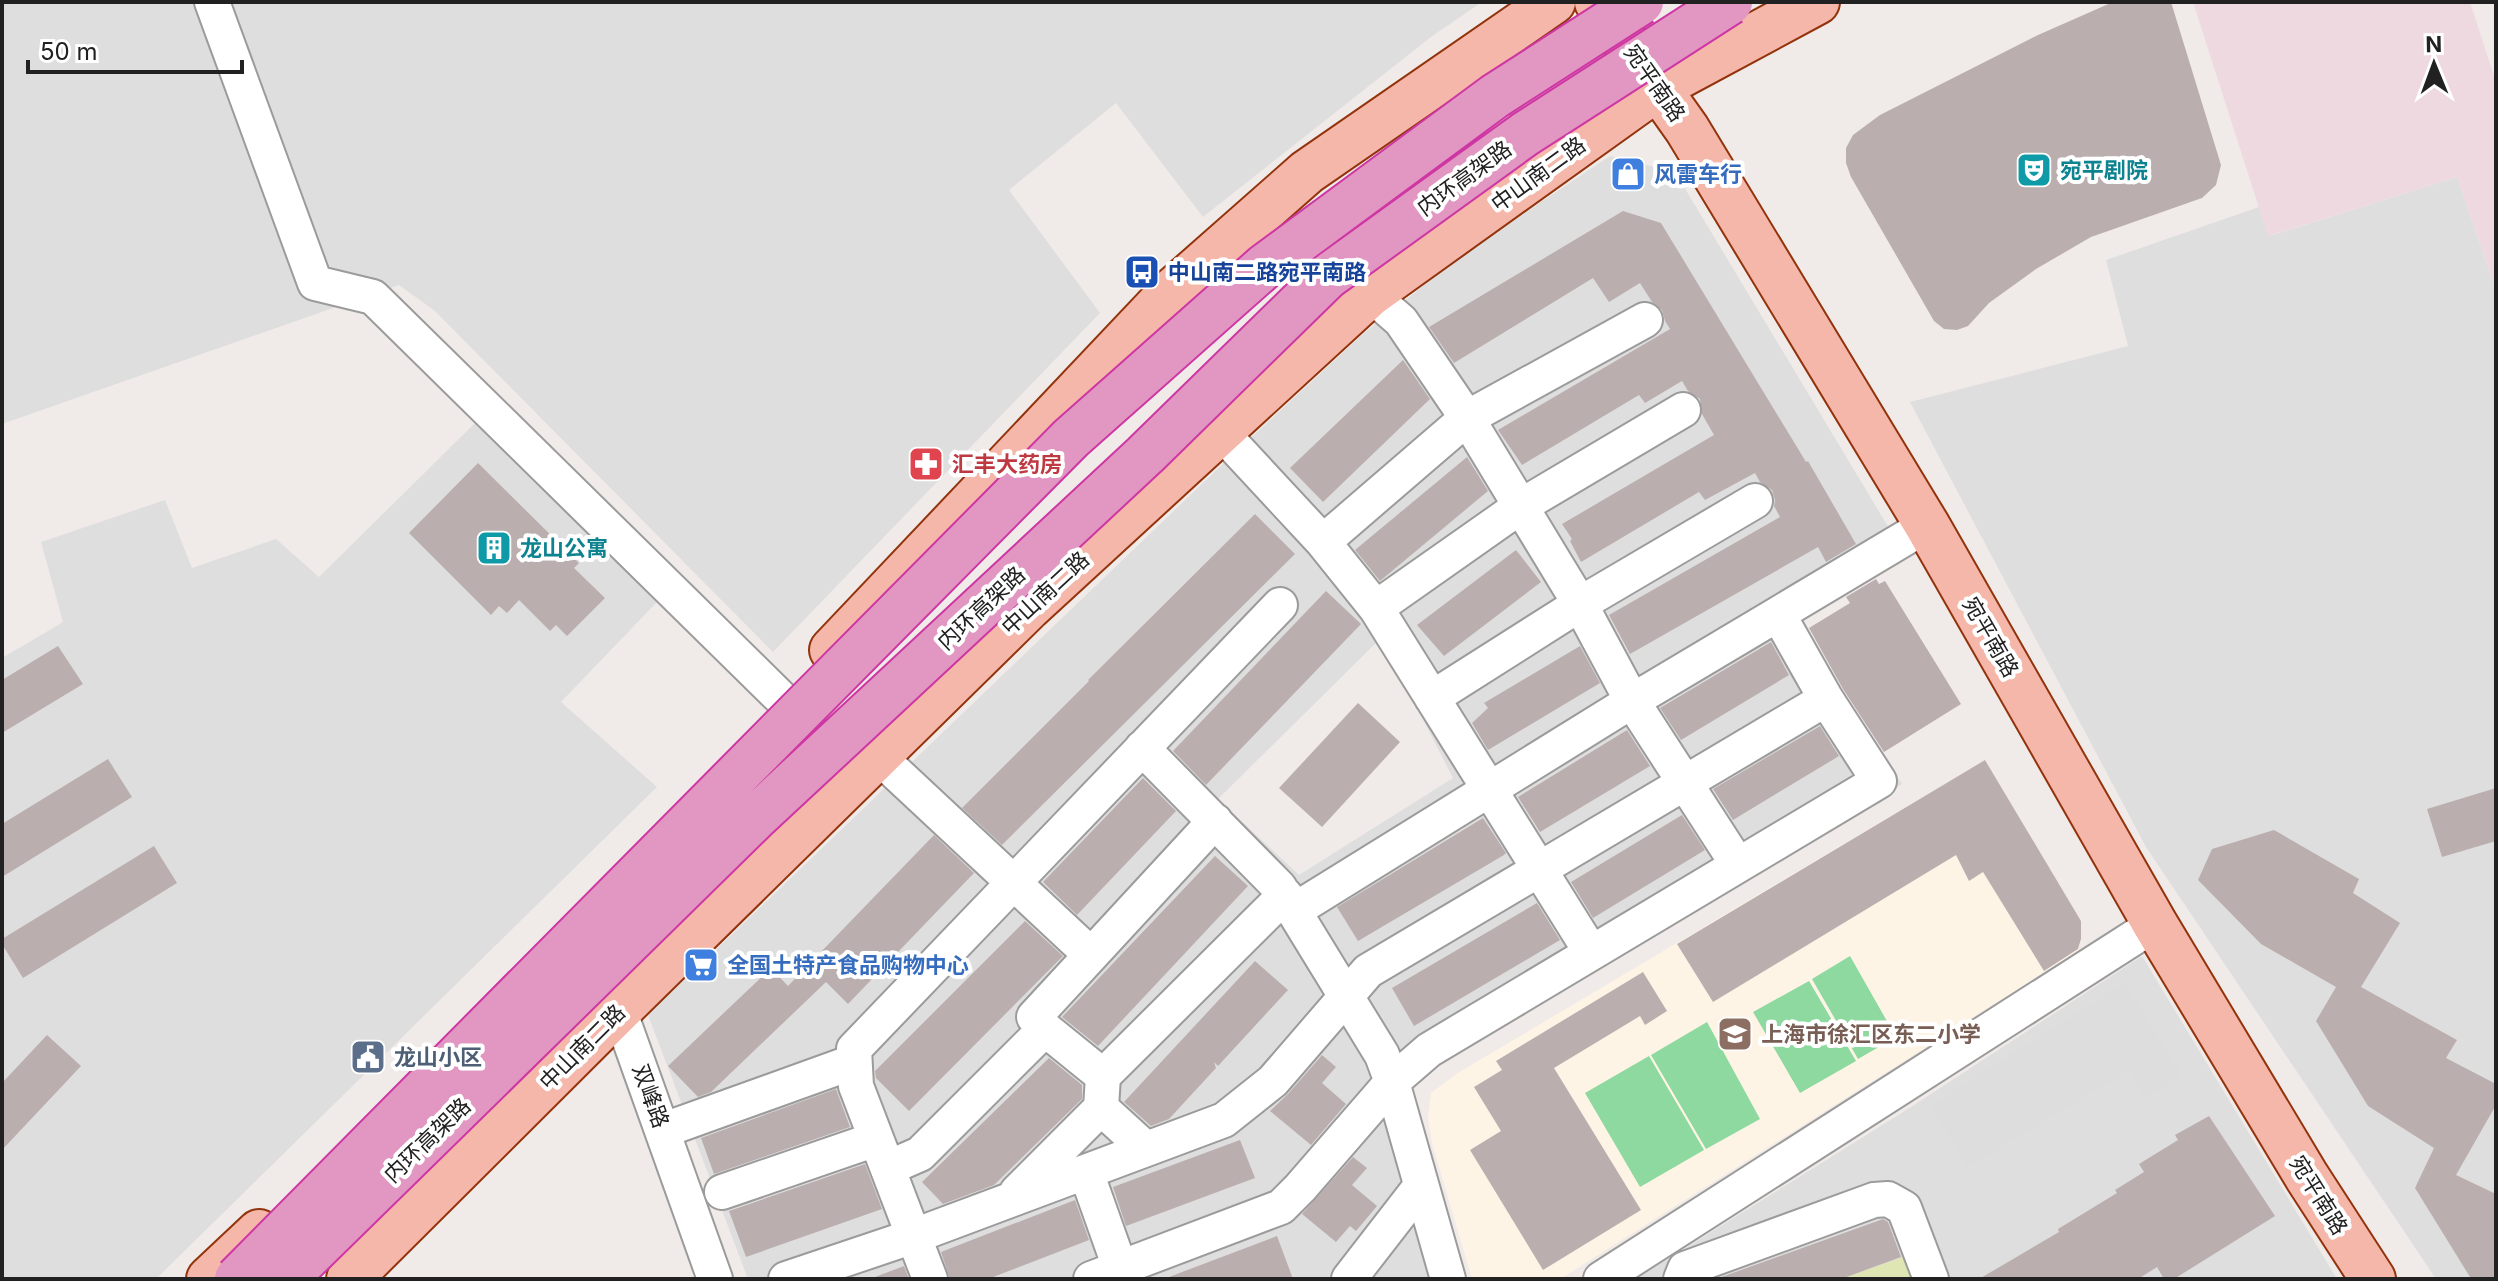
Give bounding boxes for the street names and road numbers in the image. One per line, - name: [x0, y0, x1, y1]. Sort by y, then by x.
- street label: 宛平南路: [1619, 39, 1691, 127]
- street label: 中山南二路: [1486, 131, 1590, 217]
- street label: 内环高架路: [1412, 135, 1516, 221]
- street label: 中山南二路: [996, 546, 1094, 640]
- street label: 内环高架路: [932, 561, 1030, 655]
- street label: 宛平南路: [1958, 592, 2024, 682]
- street label: 中山南二路: [534, 999, 630, 1095]
- street label: 双峰路: [627, 1061, 675, 1131]
- street label: 内环高架路: [378, 1092, 476, 1188]
- street label: 宛平南路: [2285, 1151, 2353, 1239]

